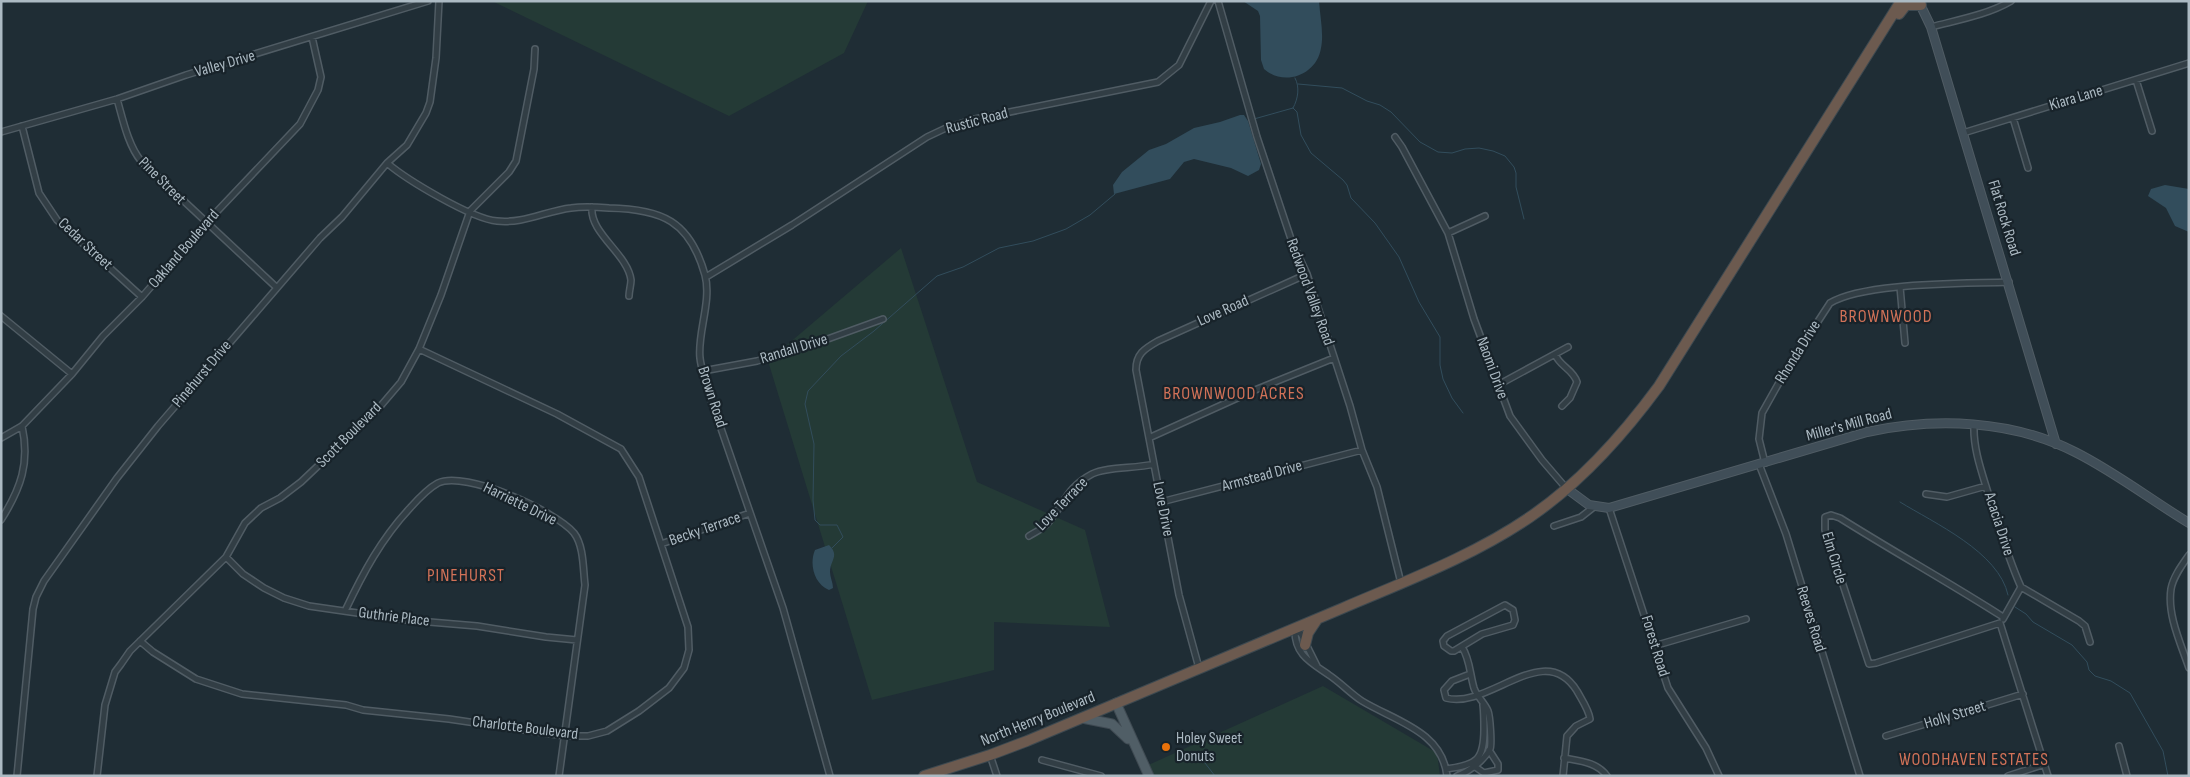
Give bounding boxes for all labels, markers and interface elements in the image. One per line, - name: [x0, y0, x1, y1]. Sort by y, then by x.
- street label: Valley Drive: [193, 46, 257, 82]
- street label: Kiara Lane: [2047, 81, 2105, 115]
- street label: Rustic Road: [944, 104, 1010, 138]
- street label: Pine Street: [134, 153, 190, 209]
- street label: Flat Rock Road: [1983, 178, 2025, 258]
- street label: Oakland Boulevard: [145, 206, 223, 292]
- street label: Cedar Street: [54, 214, 116, 274]
- street label: Redwood Valley Road: [1282, 236, 1338, 348]
- street label: Love Road: [1194, 291, 1252, 331]
- district label: BROWNWOOD: [1839, 306, 1933, 327]
- street label: Rhonda Drive: [1771, 317, 1825, 387]
- street label: Randall Drive: [758, 330, 830, 368]
- street label: Naomi Drive: [1472, 334, 1512, 402]
- street label: Pinehurst Drive: [168, 336, 236, 412]
- street label: Brown Road: [693, 364, 731, 430]
- district label: BROWNWOOD ACRES: [1163, 383, 1305, 404]
- street label: Scott Boulevard: [312, 398, 386, 472]
- street label: Miller's Mill Road: [1804, 404, 1894, 446]
- street label: Armstead Drive: [1219, 456, 1304, 496]
- street label: Love Terrace: [1032, 473, 1092, 535]
- street label: Harriette Drive: [480, 478, 560, 530]
- street label: Love Drive: [1148, 480, 1178, 538]
- street label: Acacia Drive: [1980, 489, 2018, 558]
- street label: Becky Terrace: [667, 508, 743, 550]
- street label: Elm Circle: [1817, 530, 1851, 586]
- district label: PINEHURST: [427, 565, 505, 586]
- street label: Reeves Road: [1792, 584, 1830, 654]
- street label: Guthrie Place: [357, 603, 431, 631]
- street label: Forest Road: [1637, 613, 1673, 679]
- street label: North Henry Boulevard: [978, 687, 1098, 751]
- street label: Holly Street: [1922, 697, 1988, 733]
- street label: Charlotte Boulevard: [471, 712, 579, 744]
- place label: Holey Sweet Donuts: [1176, 729, 1242, 766]
- marker: Holey Sweet Donuts: [1160, 741, 1172, 753]
- district label: WOODHAVEN ESTATES: [1899, 749, 2049, 770]

